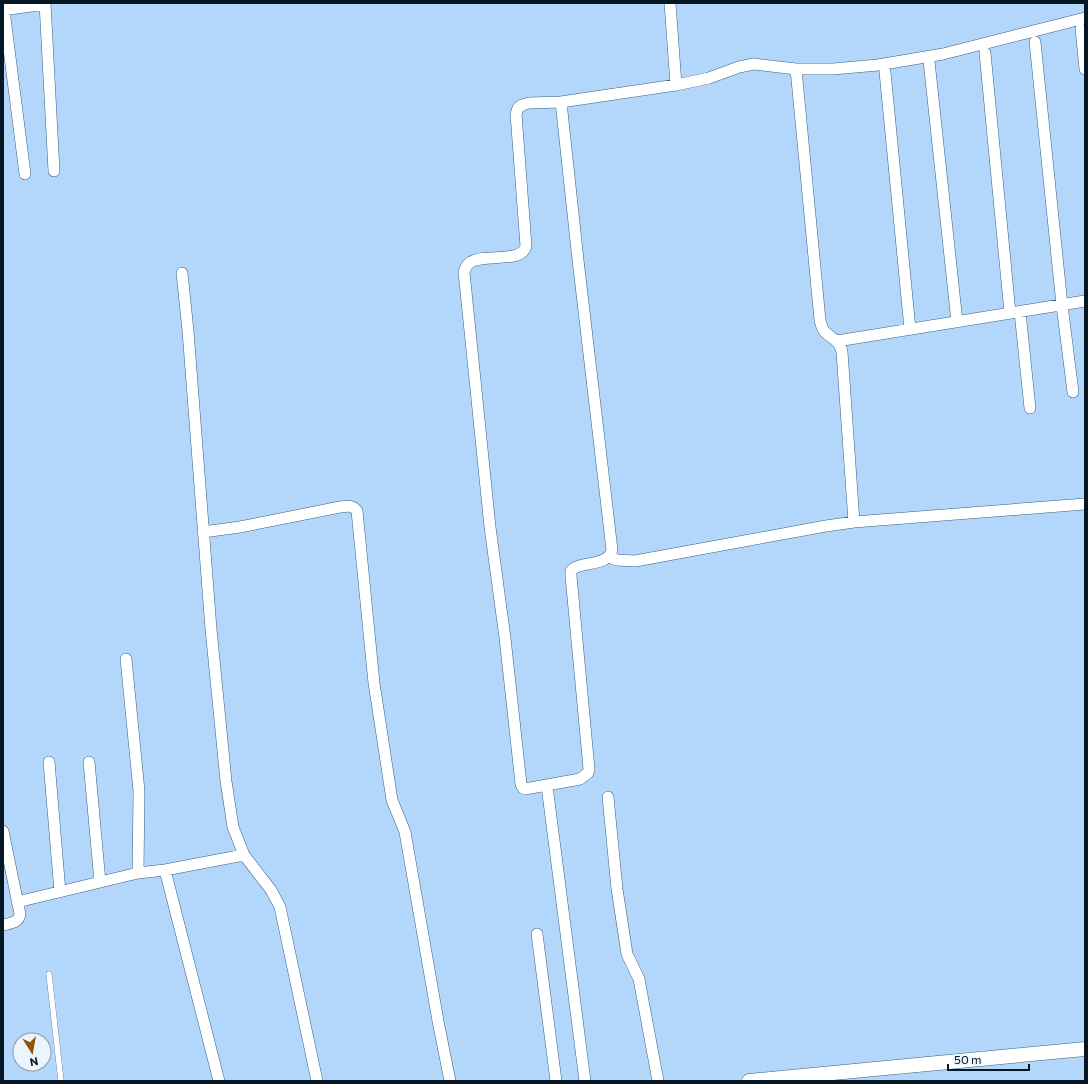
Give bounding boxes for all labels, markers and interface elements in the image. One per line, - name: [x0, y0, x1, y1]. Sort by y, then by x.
- north arrow: [12, 1032, 52, 1072]
- scale bar: [948, 1046, 1029, 1072]
- text: 50 m: [954, 1052, 982, 1066]
- text: N: [29, 1055, 39, 1069]

